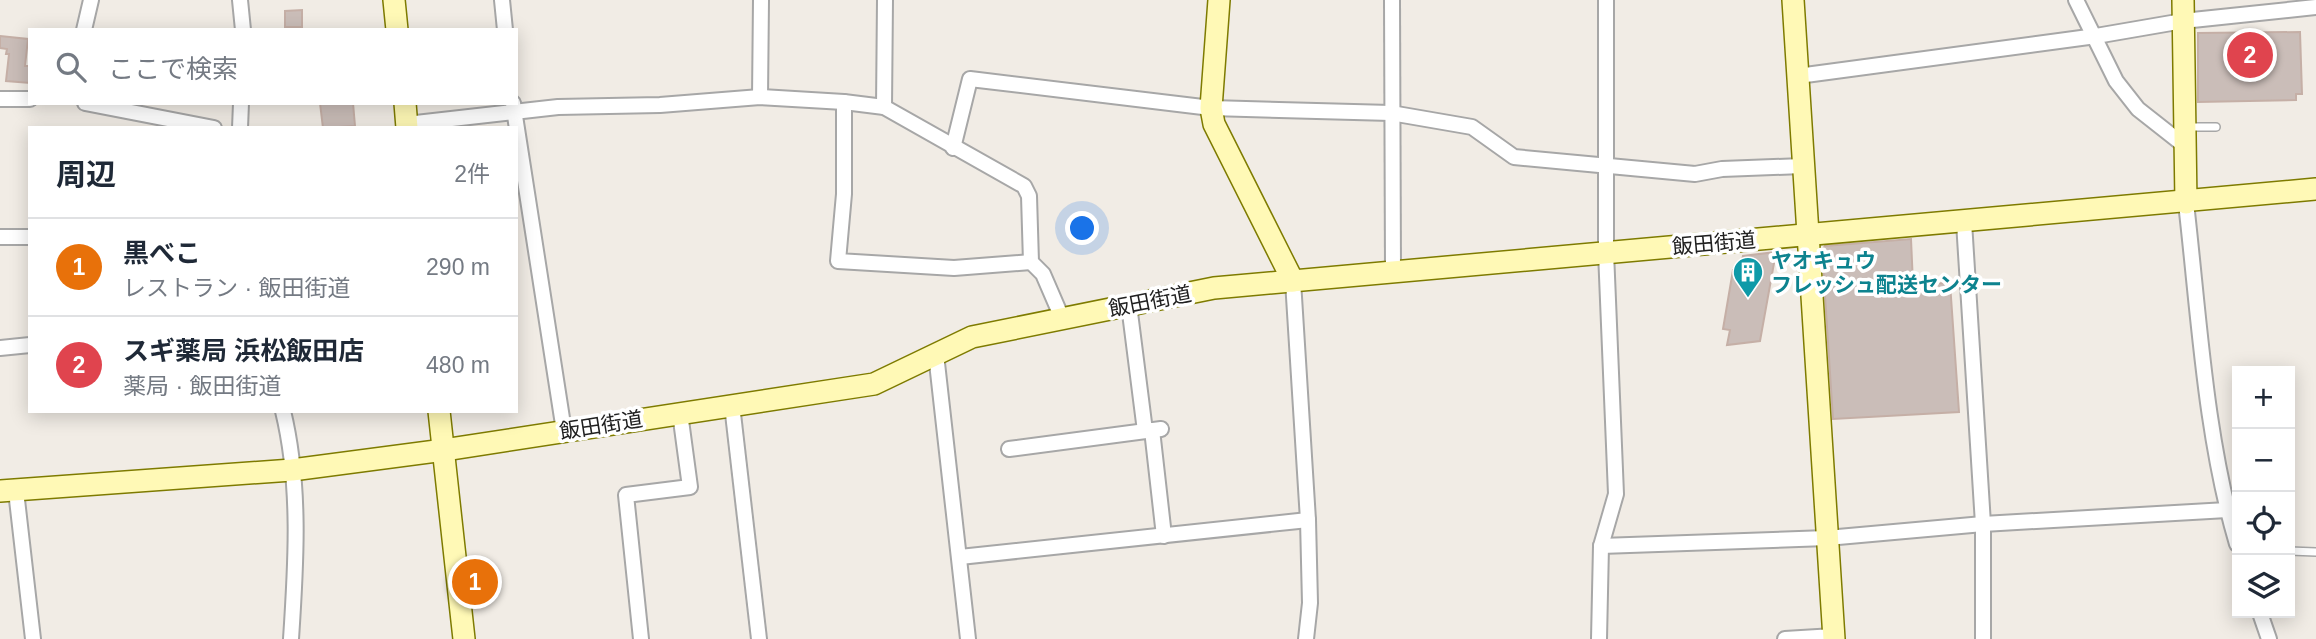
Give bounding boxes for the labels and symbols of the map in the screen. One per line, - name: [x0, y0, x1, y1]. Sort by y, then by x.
- pin: 2: [2227, 29, 2273, 81]
- your location: [1065, 211, 1099, 245]
- street label: 飯田街道: [1671, 228, 1757, 258]
- place label: ヤオキュウ フレッシュ配送センター: [1771, 249, 2002, 296]
- building icon: ヤオキュウ フレッシュ配送センター: [1731, 255, 1765, 299]
- street label: 飯田街道: [1107, 282, 1193, 320]
- street label: 飯田街道: [558, 407, 644, 443]
- pin: 1: [452, 556, 498, 608]

